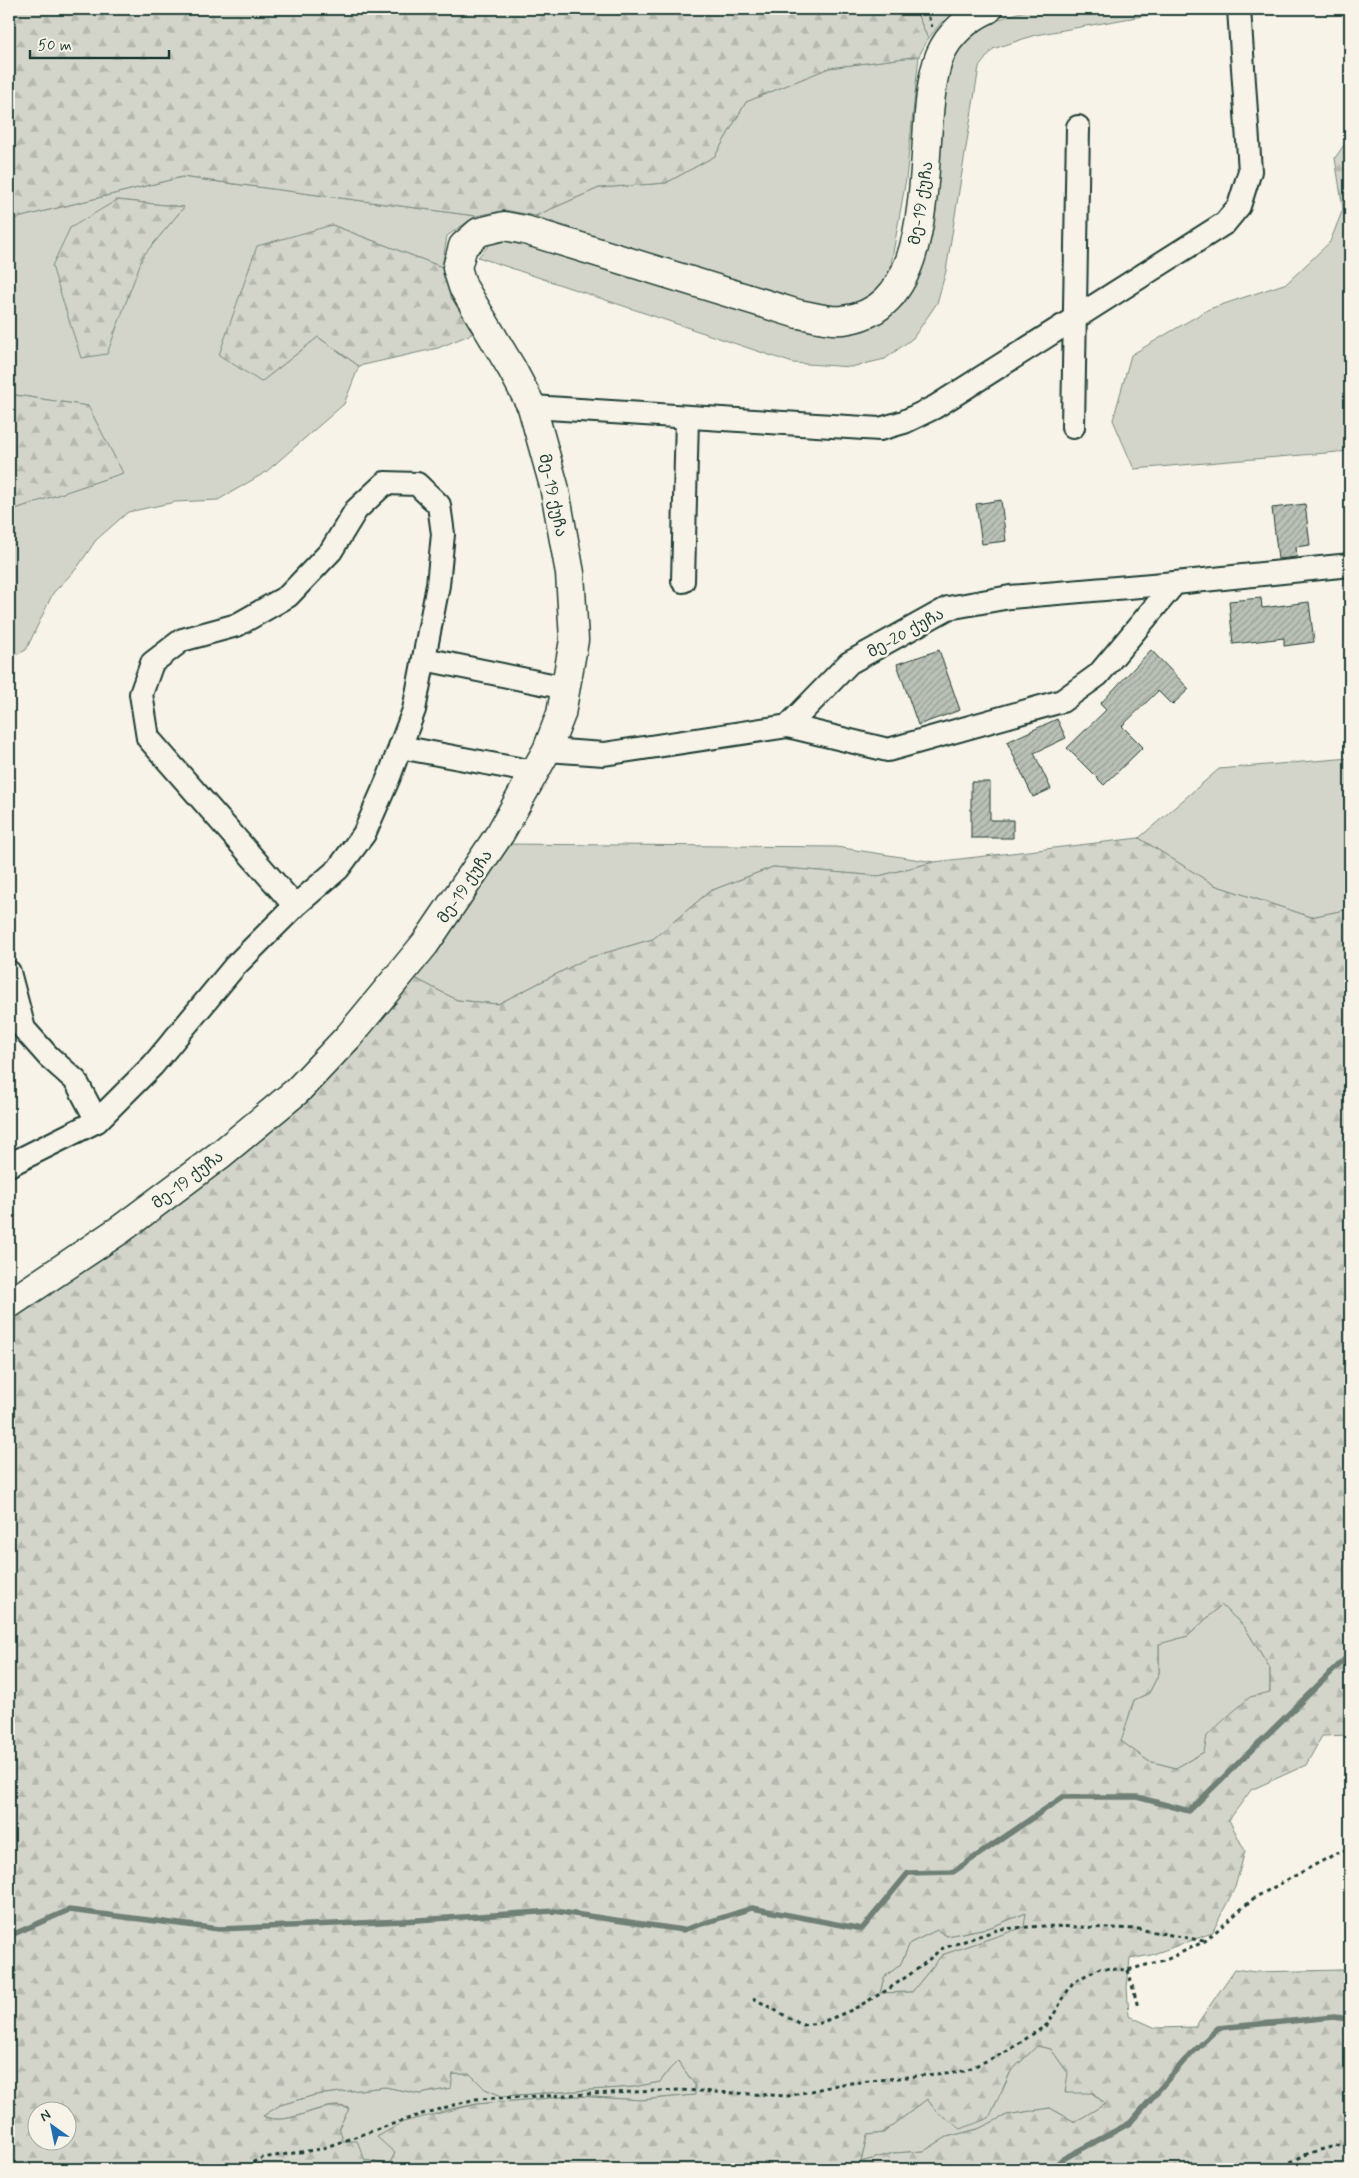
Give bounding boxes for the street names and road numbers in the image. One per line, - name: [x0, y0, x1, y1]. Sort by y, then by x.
- street label: მე-19 ქუჩა: [905, 160, 938, 247]
- street label: მე-19 ქუჩა: [533, 452, 572, 539]
- street label: მე-20 ქუჩა: [864, 604, 948, 663]
- street label: მე-19 ქუჩა: [433, 846, 498, 928]
- street label: მე-19 ქუჩა: [148, 1146, 228, 1214]

